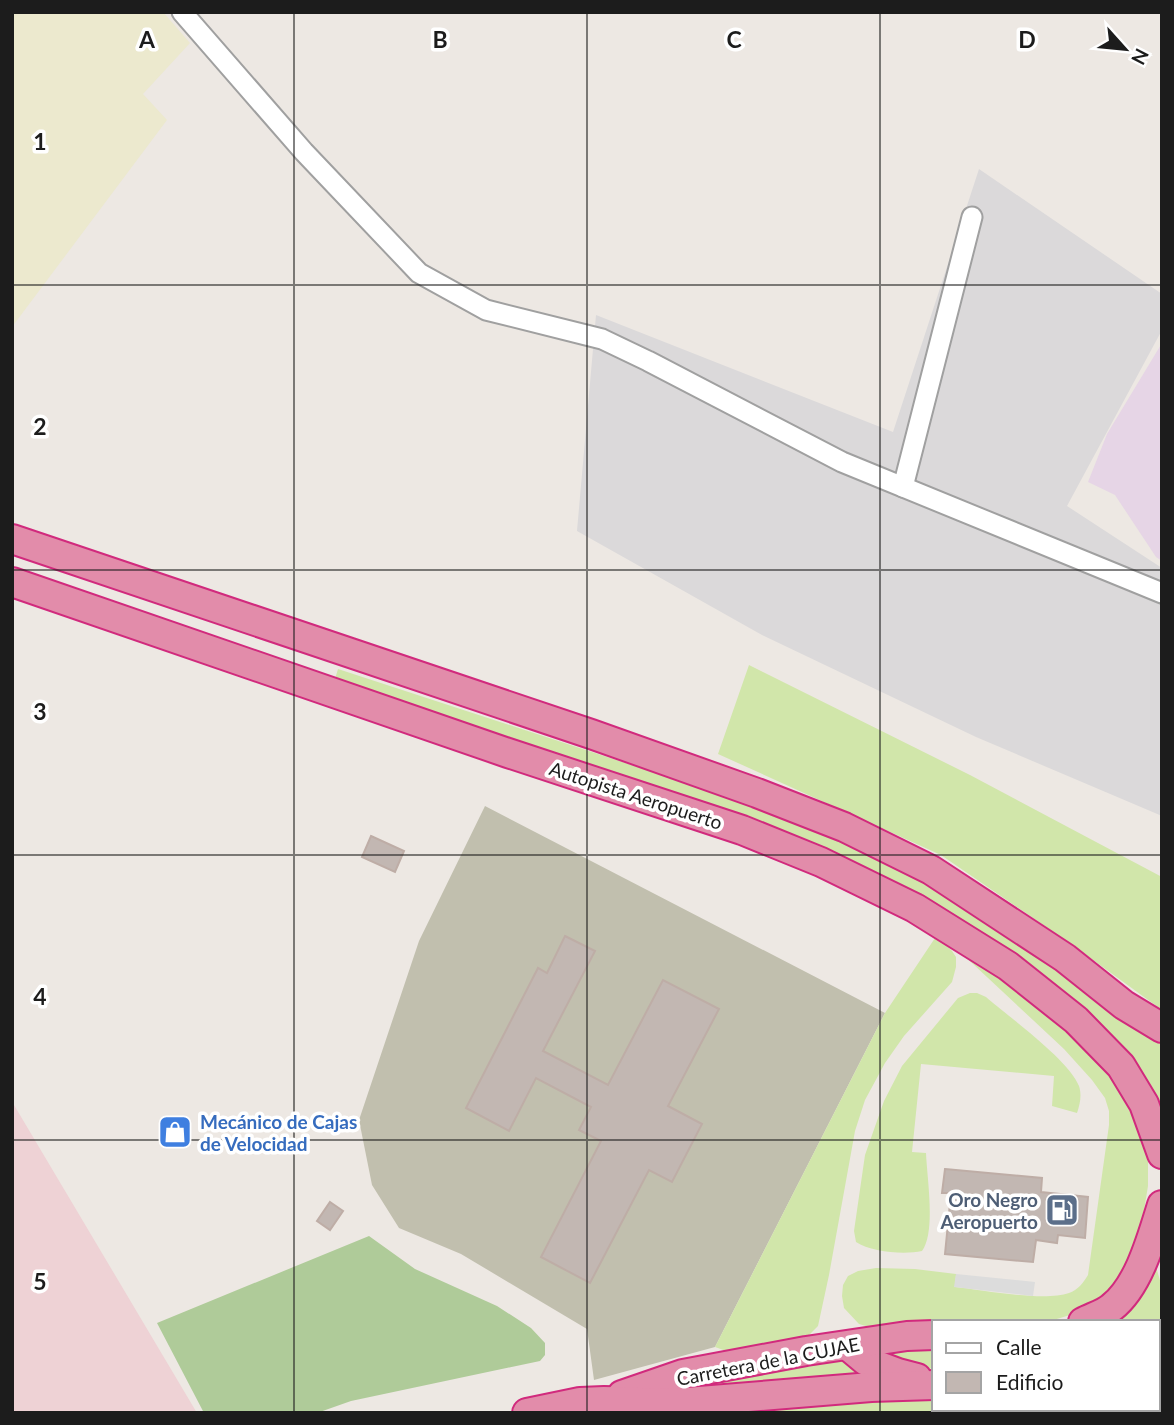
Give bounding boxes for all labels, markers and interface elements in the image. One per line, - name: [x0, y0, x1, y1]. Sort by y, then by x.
- north arrow: [1090, 14, 1160, 84]
- text: A: [138, 25, 156, 53]
- text: B: [432, 25, 448, 53]
- text: C: [726, 25, 742, 53]
- text: D: [1018, 25, 1036, 53]
- text: N: [1127, 45, 1154, 69]
- text: 1: [33, 127, 47, 155]
- text: 2: [33, 412, 47, 440]
- text: 3: [33, 697, 47, 725]
- street label: Autopista Aeropuerto: [547, 756, 725, 834]
- text: 4: [33, 982, 47, 1010]
- place label: Mecánico de Cajas de Velocidad: [200, 1110, 357, 1155]
- shop icon: Mecánico de Cajas de Velocidad: [156, 1113, 194, 1151]
- place label: Oro Negro Aeropuerto: [940, 1188, 1038, 1233]
- fuel station icon: Oro Negro Aeropuerto: [1043, 1191, 1081, 1229]
- text: 5: [33, 1267, 47, 1295]
- legend: [932, 1320, 1160, 1411]
- street label: Carretera de la CUJAE: [675, 1332, 861, 1390]
- text: Calle: [996, 1334, 1041, 1359]
- text: Edificio: [996, 1369, 1064, 1394]

